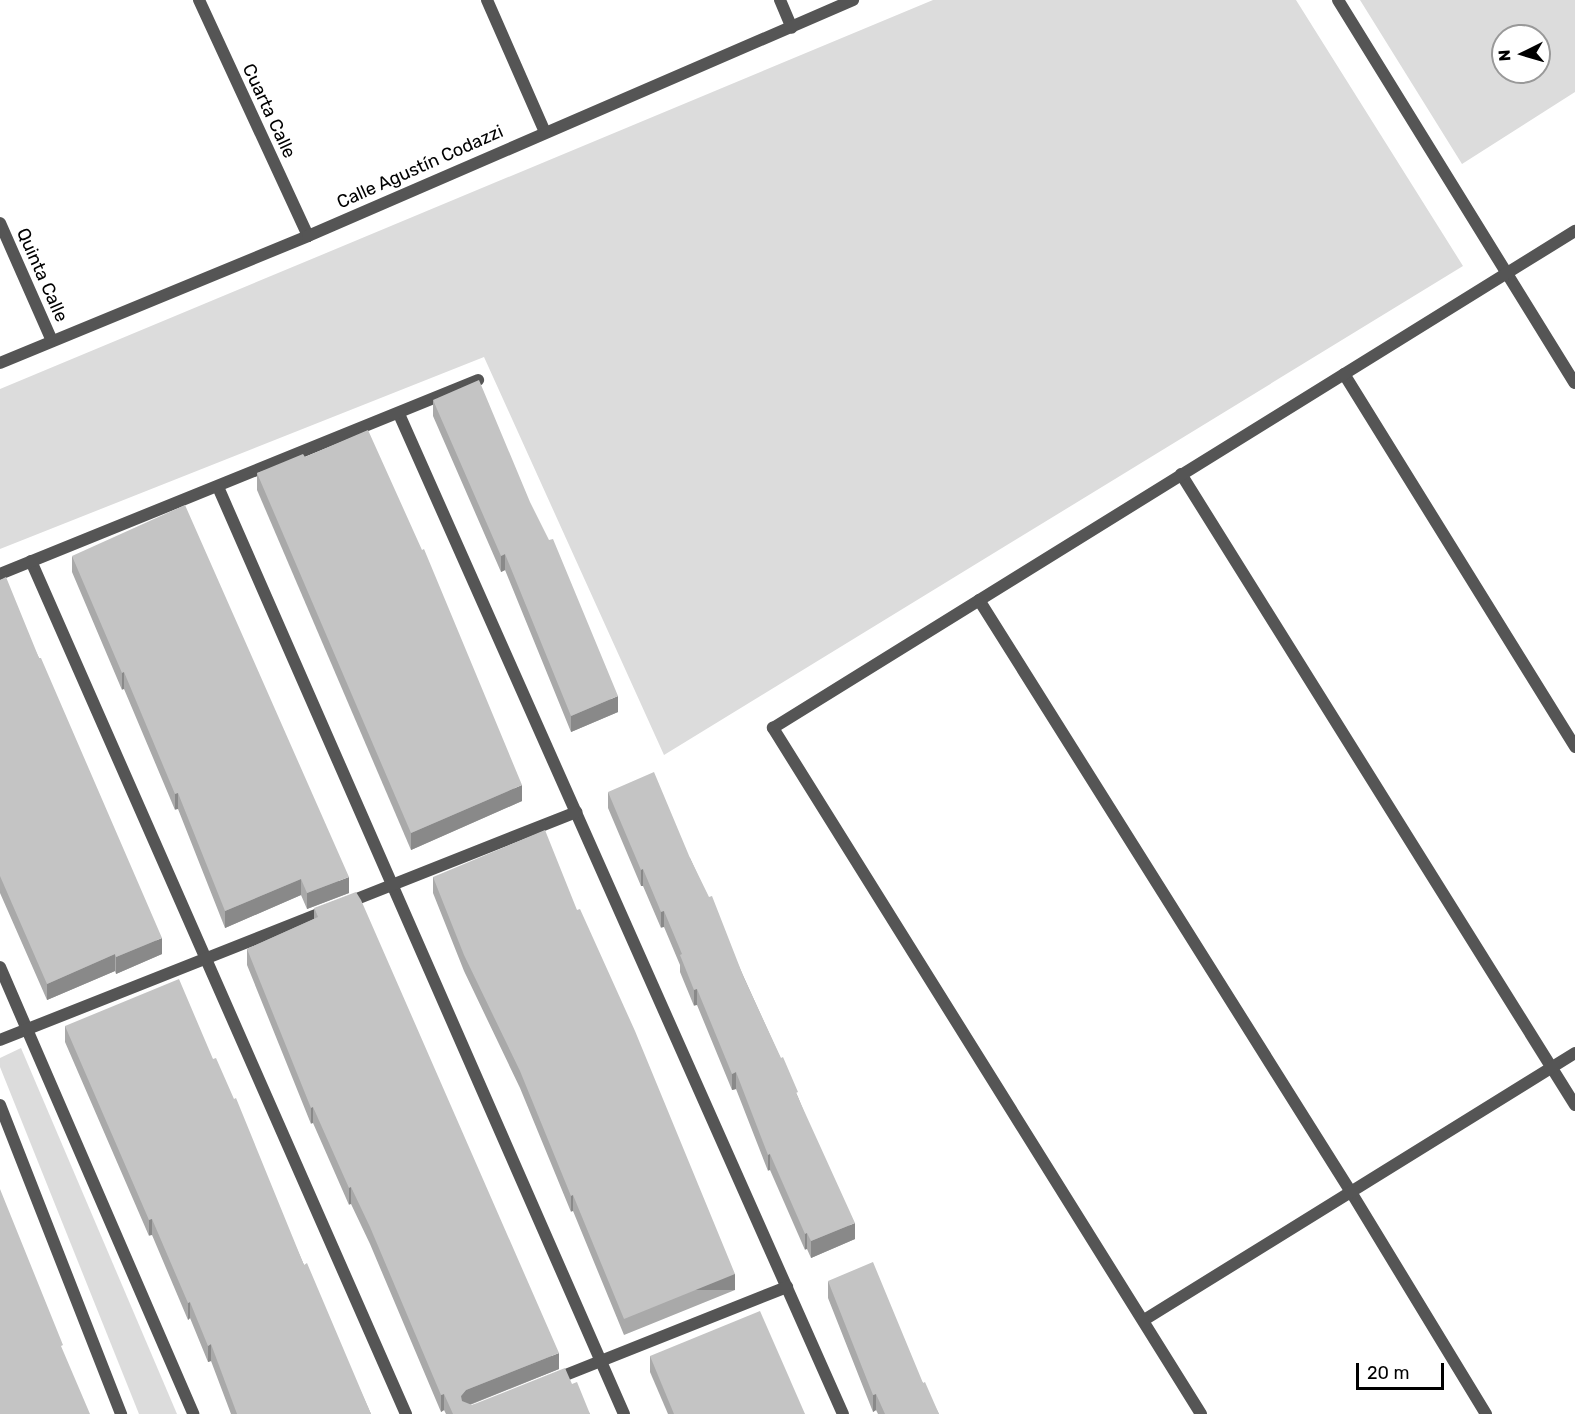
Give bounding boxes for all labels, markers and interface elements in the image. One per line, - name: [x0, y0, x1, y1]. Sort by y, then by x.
- north arrow: [1491, 24, 1551, 84]
- text: N: [1495, 49, 1515, 62]
- street label: Cuarta Calle: [238, 60, 300, 162]
- street label: Calle Agustín Codazzi: [333, 120, 507, 214]
- street label: Quinta Calle: [12, 225, 72, 325]
- scale bar: [1359, 1351, 1448, 1389]
- text: 20 m: [1367, 1362, 1409, 1384]

